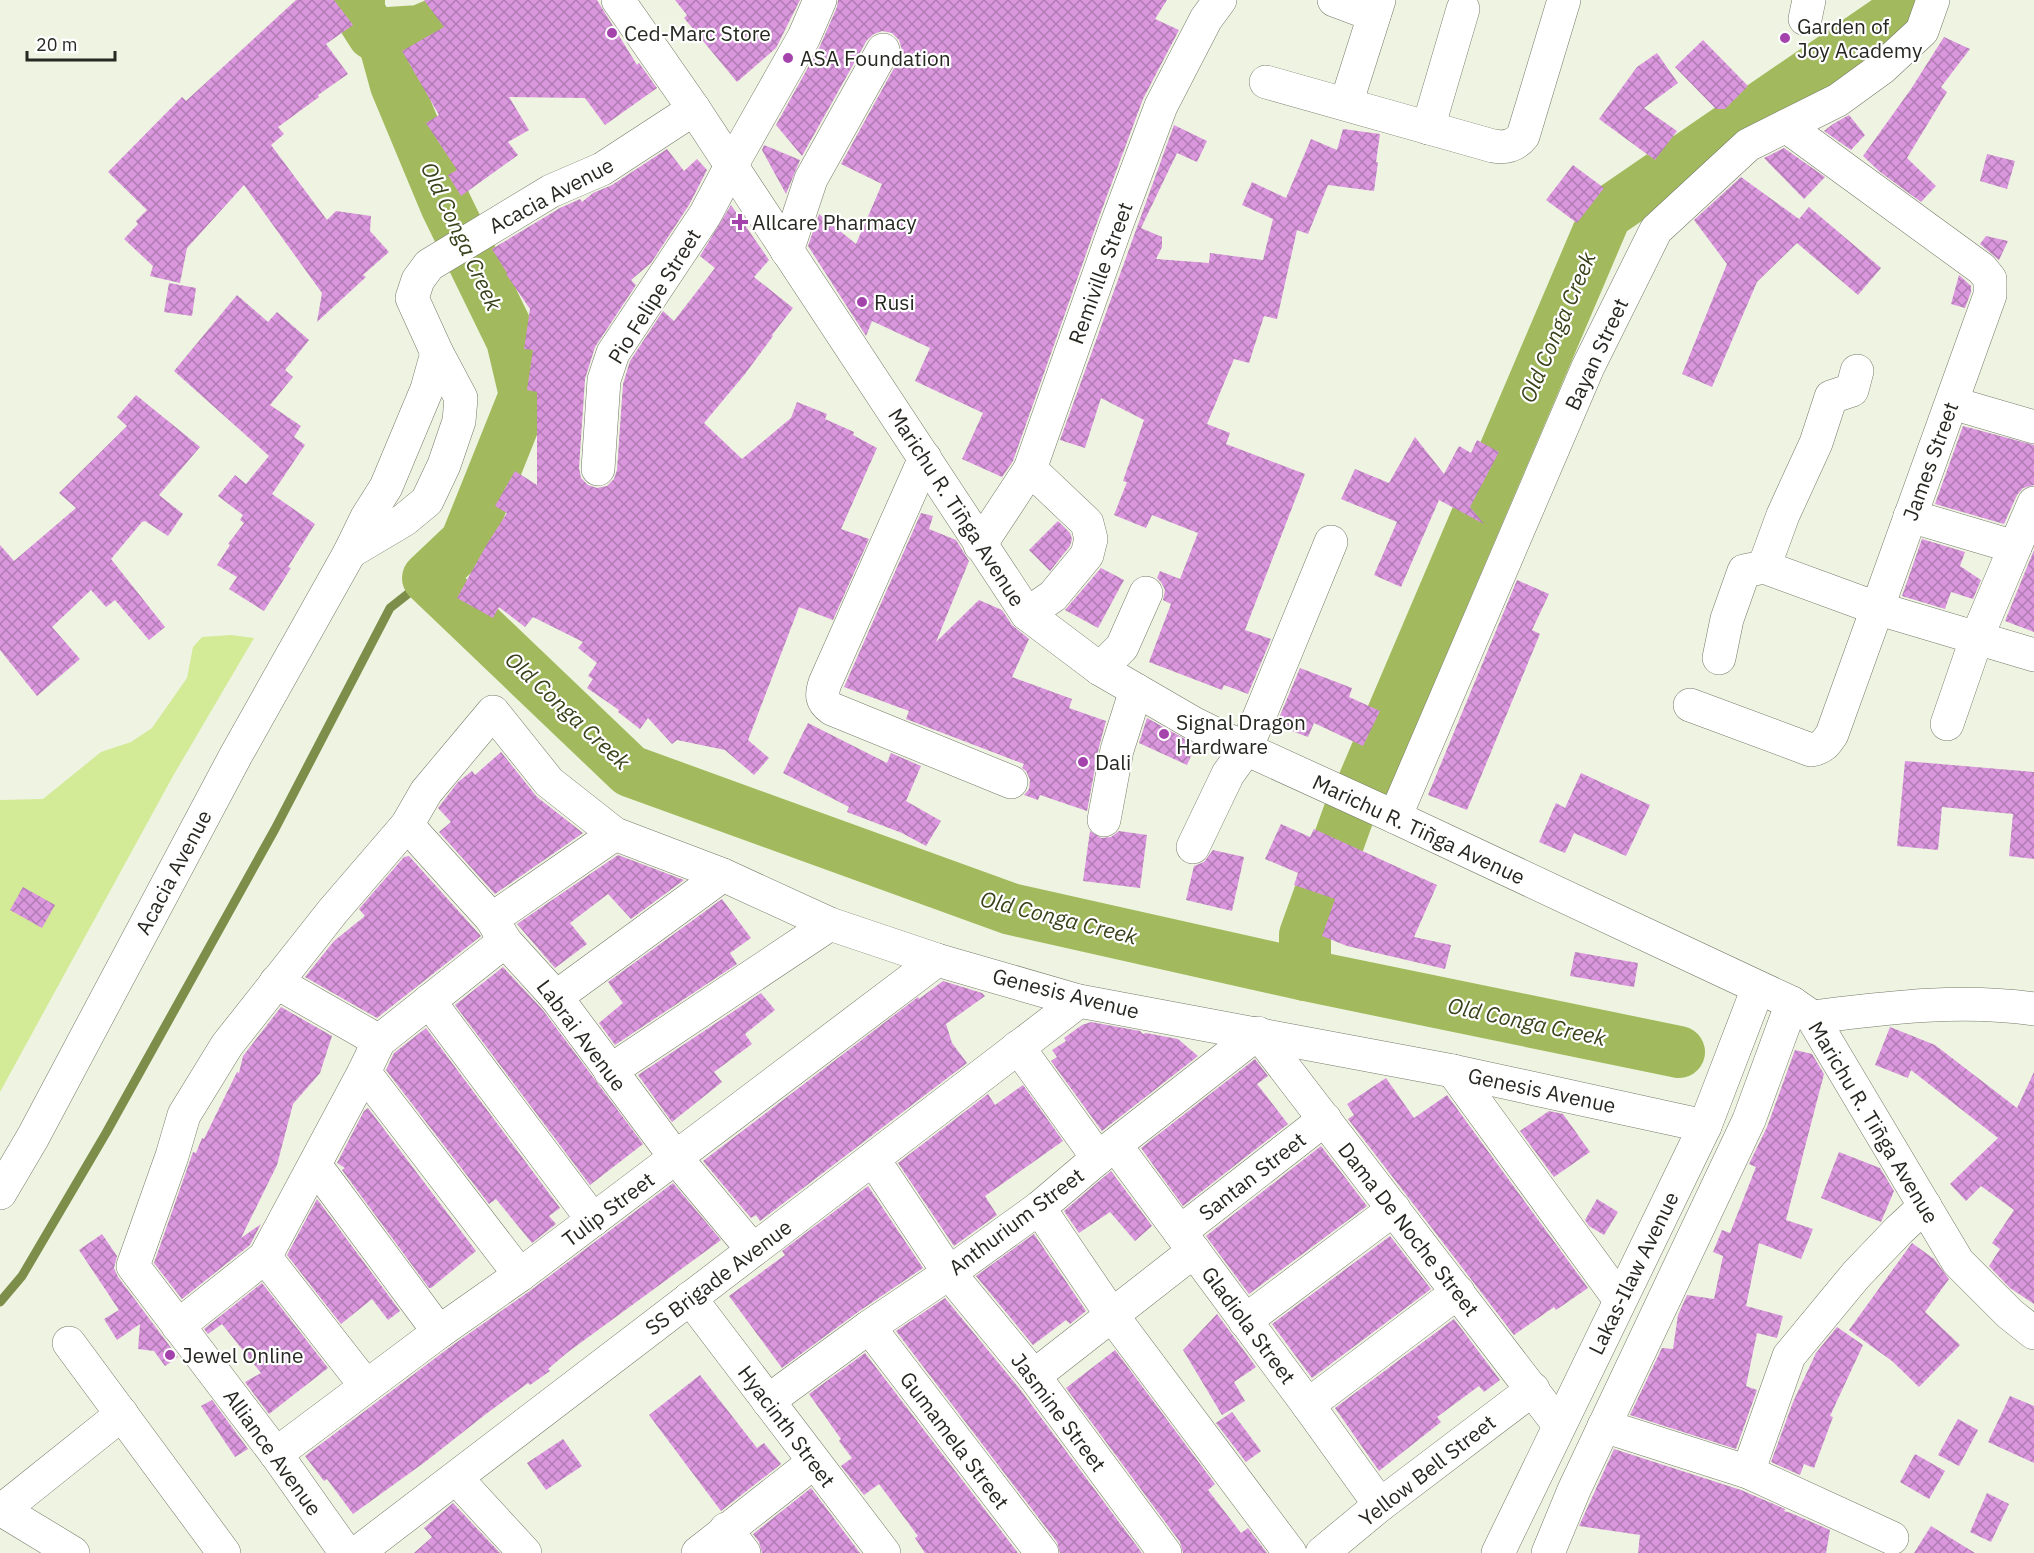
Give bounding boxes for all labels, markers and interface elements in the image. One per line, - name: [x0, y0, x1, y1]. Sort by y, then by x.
- place label: Garden of Joy Academy: [1797, 12, 1923, 64]
- place label: Ced-Marc Store: [624, 19, 771, 47]
- scale bar: [27, 24, 116, 62]
- marker: Ced-Marc Store: [605, 26, 619, 40]
- marker: Garden of Joy Academy: [1778, 31, 1792, 45]
- text: 20 m: [36, 33, 78, 56]
- place label: ASA Foundation: [800, 44, 951, 72]
- marker: ASA Foundation: [781, 51, 795, 65]
- street label: Acacia Avenue: [484, 150, 618, 240]
- water label: Old Conga Creek: [415, 157, 509, 316]
- street label: Remiville Street: [1061, 198, 1139, 348]
- place label: Allcare Pharmacy: [752, 208, 917, 236]
- marker: Allcare Pharmacy: [733, 215, 747, 229]
- street label: Pio Felipe Street: [601, 223, 707, 369]
- water label: Old Conga Creek: [1512, 247, 1602, 407]
- place label: Rusi: [874, 288, 915, 316]
- street label: Bayan Street: [1558, 293, 1634, 415]
- marker: Rusi: [855, 295, 869, 309]
- street label: James Street: [1896, 398, 1964, 524]
- street label: Marichu R. Tiñga Avenue: [882, 402, 1032, 612]
- water label: Old Conga Creek: [499, 645, 637, 776]
- place label: Signal Dragon Hardware: [1176, 708, 1306, 760]
- marker: Signal Dragon Hardware: [1157, 727, 1171, 741]
- place label: Dali: [1095, 748, 1131, 776]
- marker: Dali: [1076, 755, 1090, 769]
- street label: Marichu R. Tiñga Avenue: [1308, 767, 1530, 891]
- street label: Acacia Avenue: [128, 805, 218, 939]
- water label: Old Conga Creek: [977, 883, 1141, 951]
- street label: Genesis Avenue: [990, 961, 1142, 1025]
- street label: Labrai Avenue: [531, 973, 633, 1097]
- water label: Old Conga Creek: [1445, 990, 1609, 1052]
- street label: Marichu R. Tiñga Avenue: [1802, 1016, 1946, 1228]
- street label: Genesis Avenue: [1466, 1061, 1618, 1119]
- street label: Santan Street: [1193, 1125, 1311, 1227]
- street label: Dama De Noche Street: [1332, 1136, 1486, 1322]
- street label: Anthurium Street: [943, 1161, 1089, 1281]
- street label: Tulip Street: [556, 1165, 660, 1253]
- street label: Lakas-Ilaw Avenue: [1581, 1187, 1685, 1359]
- street label: SS Brigade Avenue: [639, 1213, 797, 1341]
- street label: Gladiola Street: [1196, 1261, 1302, 1389]
- place label: Jewel Online: [182, 1341, 304, 1369]
- street label: Jasmine Street: [1005, 1347, 1113, 1477]
- marker: Jewel Online: [163, 1348, 177, 1362]
- street label: Hyacinth Street: [732, 1359, 842, 1493]
- street label: Gumamela Street: [894, 1366, 1016, 1514]
- street label: Alliance Avenue: [218, 1383, 328, 1521]
- street label: Yellow Bell Street: [1353, 1408, 1501, 1532]

